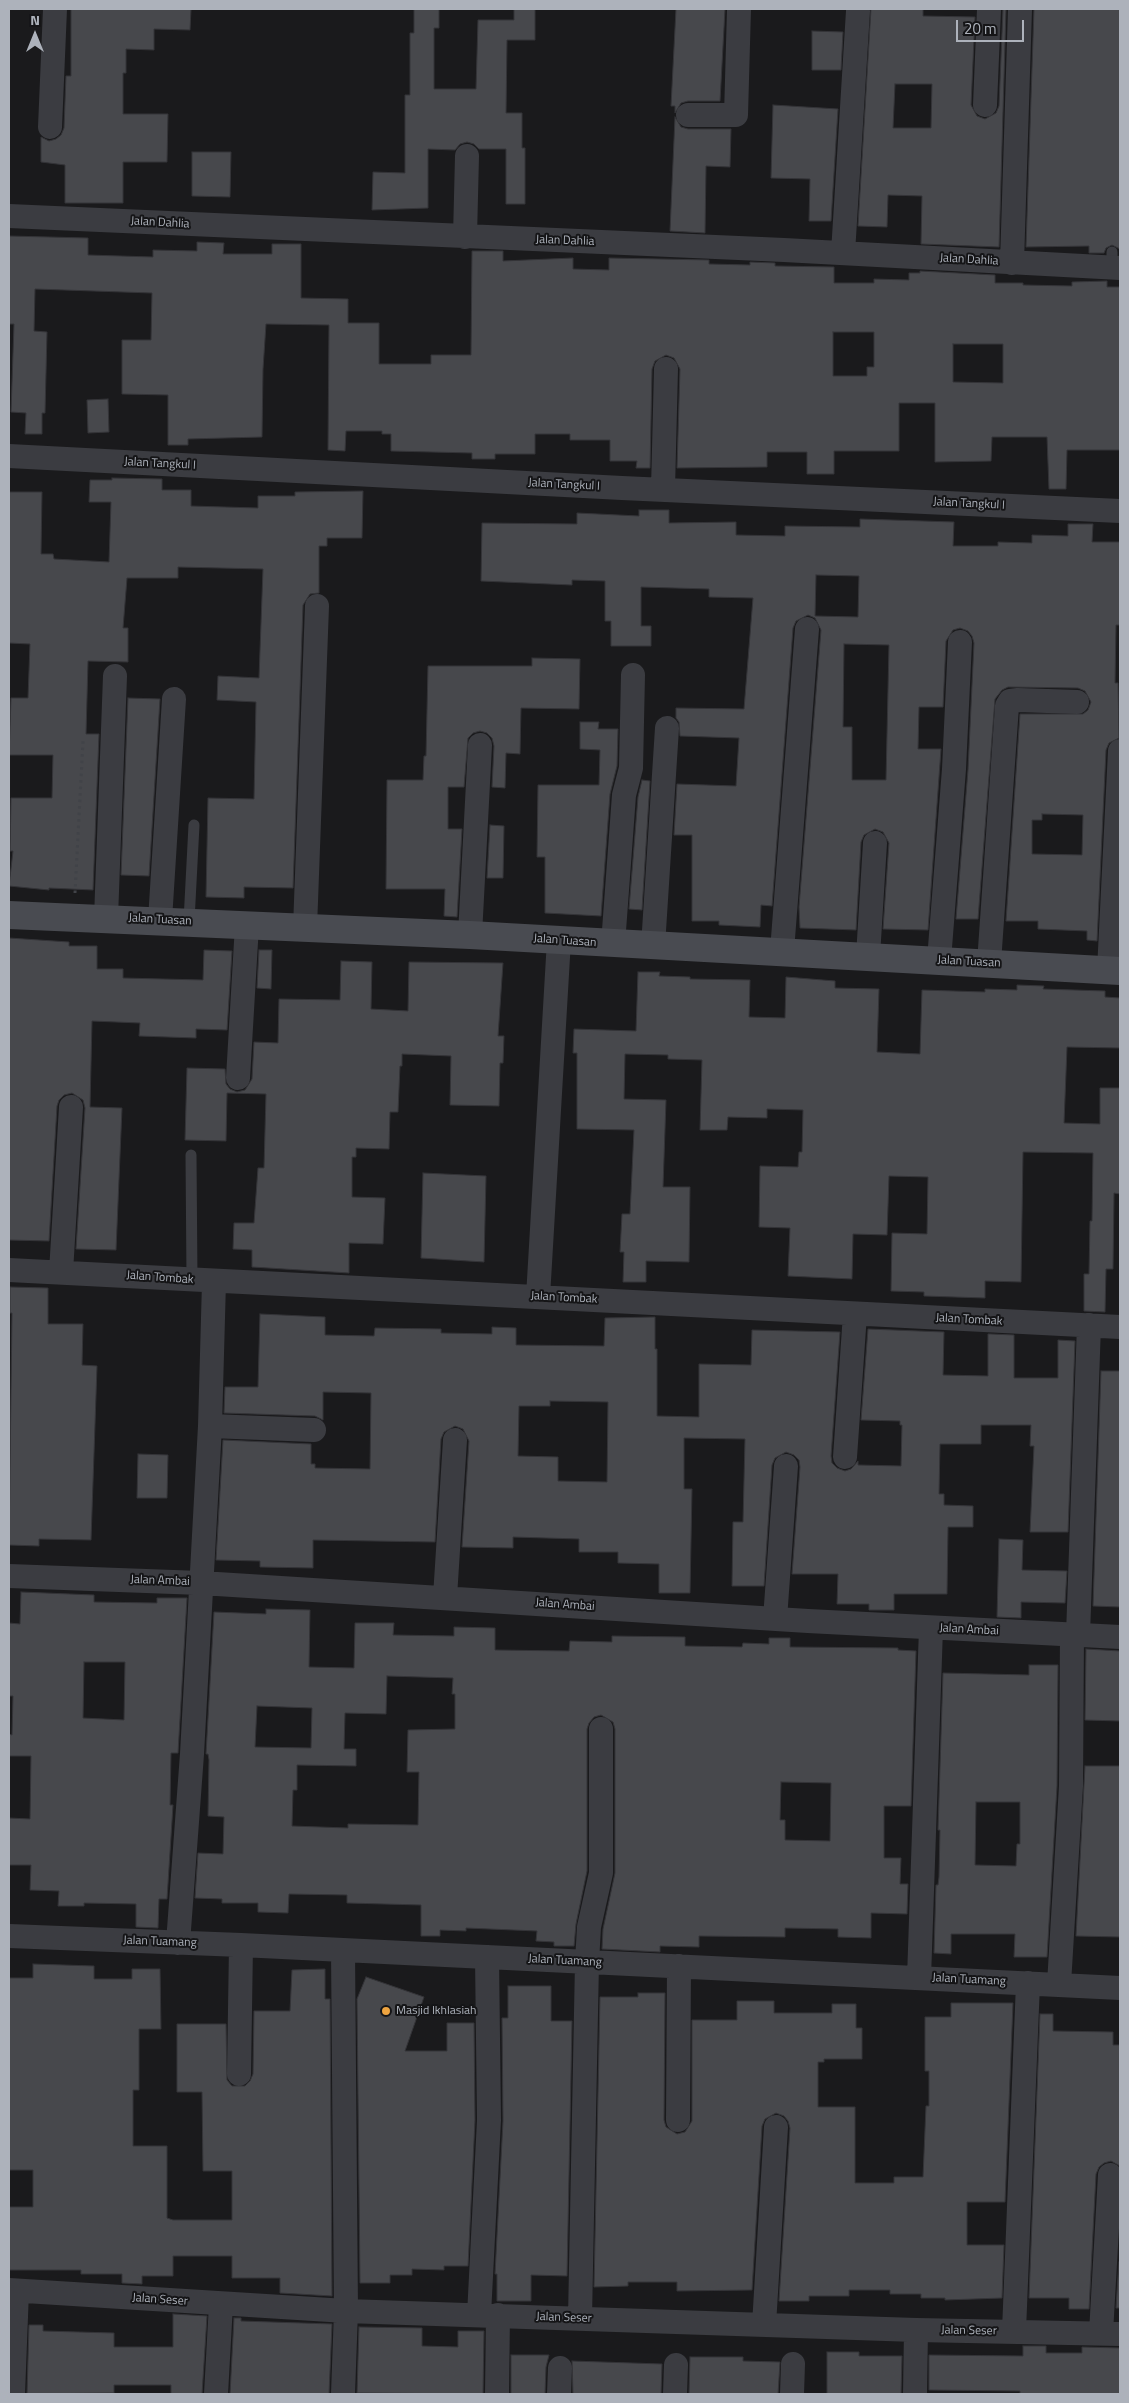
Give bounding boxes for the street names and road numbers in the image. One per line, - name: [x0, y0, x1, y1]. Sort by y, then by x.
- street label: Jalan Dahlia: [130, 214, 190, 232]
- street label: Jalan Dahlia: [535, 233, 595, 249]
- street label: Jalan Dahlia: [939, 251, 999, 269]
- street label: Jalan Tangkul I: [124, 455, 196, 473]
- street label: Jalan Tangkul I: [528, 476, 600, 494]
- street label: Jalan Tangkul I: [933, 495, 1005, 513]
- street label: Jalan Tuasan: [128, 911, 192, 929]
- street label: Jalan Tuasan: [533, 932, 597, 950]
- street label: Jalan Tuasan: [937, 953, 1001, 971]
- street label: Jalan Tombak: [126, 1268, 194, 1288]
- street label: Jalan Tombak: [530, 1289, 598, 1307]
- street label: Jalan Tombak: [935, 1311, 1003, 1329]
- street label: Jalan Ambai: [130, 1573, 190, 1589]
- street label: Jalan Ambai: [535, 1596, 595, 1614]
- street label: Jalan Ambai: [939, 1621, 999, 1639]
- street label: Jalan Tuamang: [123, 1934, 197, 1950]
- street label: Jalan Tuamang: [528, 1952, 602, 1970]
- street label: Jalan Tuamang: [932, 1971, 1006, 1989]
- street label: Jalan Seser: [132, 2291, 188, 2309]
- street label: Jalan Seser: [536, 2310, 592, 2326]
- street label: Jalan Seser: [941, 2323, 997, 2339]

